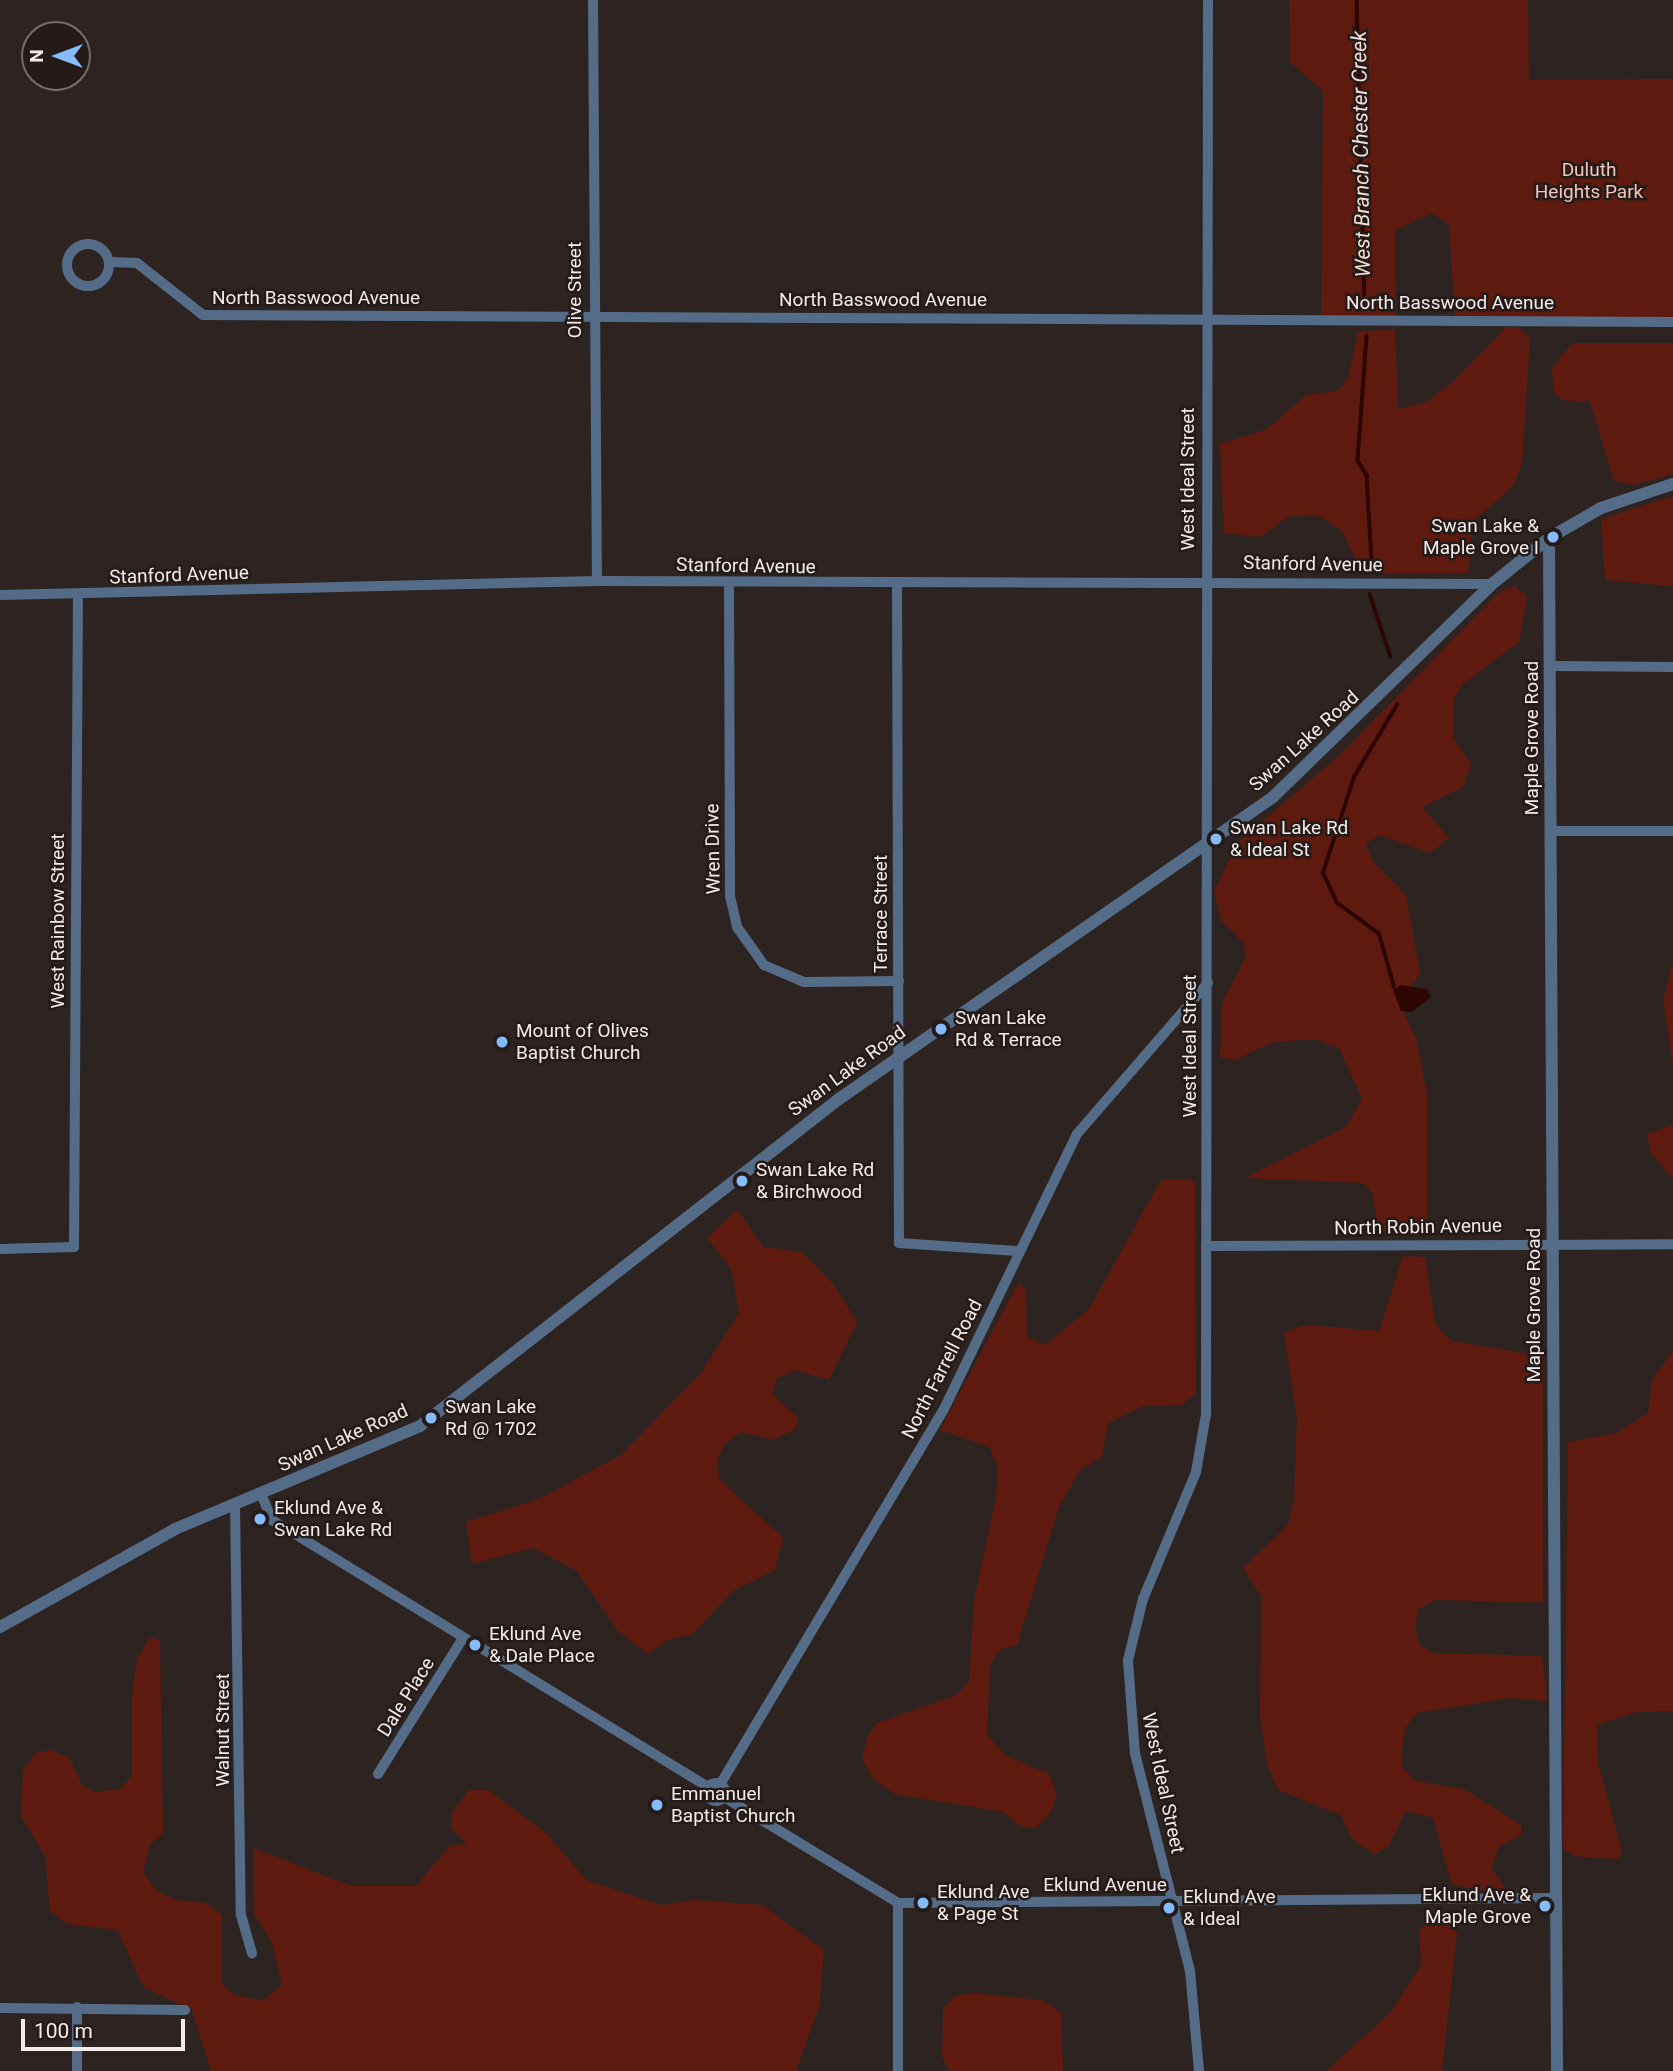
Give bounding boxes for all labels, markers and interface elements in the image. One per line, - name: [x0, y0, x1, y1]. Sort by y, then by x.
- north arrow: [21, 21, 91, 91]
- water label: West Branch Chester Creek: [1346, 30, 1376, 278]
- text: N: [25, 49, 48, 63]
- park label: Duluth Heights Park: [1535, 159, 1643, 203]
- street label: Olive Street: [564, 242, 586, 338]
- street label: North Basswood Avenue: [212, 287, 420, 309]
- street label: North Basswood Avenue: [779, 289, 987, 311]
- street label: North Basswood Avenue: [1346, 292, 1554, 314]
- street label: West Ideal Street: [1177, 407, 1199, 551]
- place label: Swan Lake & Maple Grove I: [1423, 515, 1539, 559]
- marker: Swan Lake & Maple Grove I: [1545, 529, 1561, 545]
- street label: Stanford Avenue: [1243, 551, 1383, 577]
- street label: Stanford Avenue: [676, 553, 816, 579]
- street label: Stanford Avenue: [109, 561, 249, 589]
- street label: Maple Grove Road: [1521, 661, 1543, 815]
- street label: Swan Lake Road: [1245, 686, 1363, 796]
- street label: Wren Drive: [701, 803, 725, 895]
- place label: Swan Lake Rd & Ideal St: [1230, 817, 1348, 861]
- marker: Swan Lake Rd & Ideal St: [1208, 831, 1224, 847]
- street label: West Rainbow Street: [47, 833, 69, 1009]
- street label: Terrace Street: [870, 855, 892, 973]
- street label: West Ideal Street: [1179, 974, 1201, 1118]
- place label: Swan Lake Rd & Terrace: [955, 1007, 1062, 1051]
- place label: Mount of Olives Baptist Church: [516, 1020, 649, 1064]
- street label: Swan Lake Road: [784, 1021, 910, 1121]
- marker: Swan Lake Rd & Terrace: [933, 1021, 949, 1037]
- marker: Mount of Olives Baptist Church: [494, 1034, 510, 1050]
- place label: Swan Lake Rd & Birchwood: [756, 1159, 874, 1203]
- marker: Swan Lake Rd & Birchwood: [734, 1173, 750, 1189]
- street label: North Robin Avenue: [1334, 1214, 1502, 1240]
- street label: Maple Grove Road: [1523, 1228, 1545, 1382]
- street label: North Farrell Road: [897, 1295, 987, 1443]
- place label: Swan Lake Rd @ 1702: [445, 1396, 537, 1440]
- street label: Swan Lake Road: [275, 1399, 411, 1477]
- marker: Swan Lake Rd @ 1702: [423, 1410, 439, 1426]
- place label: Eklund Ave & Swan Lake Rd: [274, 1497, 392, 1541]
- marker: Eklund Ave & Swan Lake Rd: [252, 1511, 268, 1527]
- place label: Eklund Ave & Dale Place: [489, 1623, 595, 1667]
- marker: Eklund Ave & Dale Place: [467, 1637, 483, 1653]
- street label: Dale Place: [373, 1653, 439, 1741]
- street label: Walnut Street: [212, 1673, 234, 1787]
- street label: West Ideal Street: [1137, 1711, 1189, 1855]
- place label: Emmanuel Baptist Church: [671, 1783, 795, 1827]
- marker: Emmanuel Baptist Church: [649, 1797, 665, 1813]
- street label: Eklund Avenue: [1043, 1874, 1167, 1896]
- place label: Eklund Ave & Page St: [937, 1881, 1030, 1925]
- place label: Eklund Ave & Maple Grove: [1422, 1884, 1531, 1928]
- place label: Eklund Ave & Ideal: [1183, 1886, 1276, 1930]
- marker: Eklund Ave & Page St: [915, 1895, 931, 1911]
- marker: Eklund Ave & Maple Grove: [1537, 1898, 1553, 1914]
- marker: Eklund Ave & Ideal: [1161, 1900, 1177, 1916]
- scale bar: [24, 2004, 189, 2048]
- text: 100 m: [34, 2019, 93, 2043]

